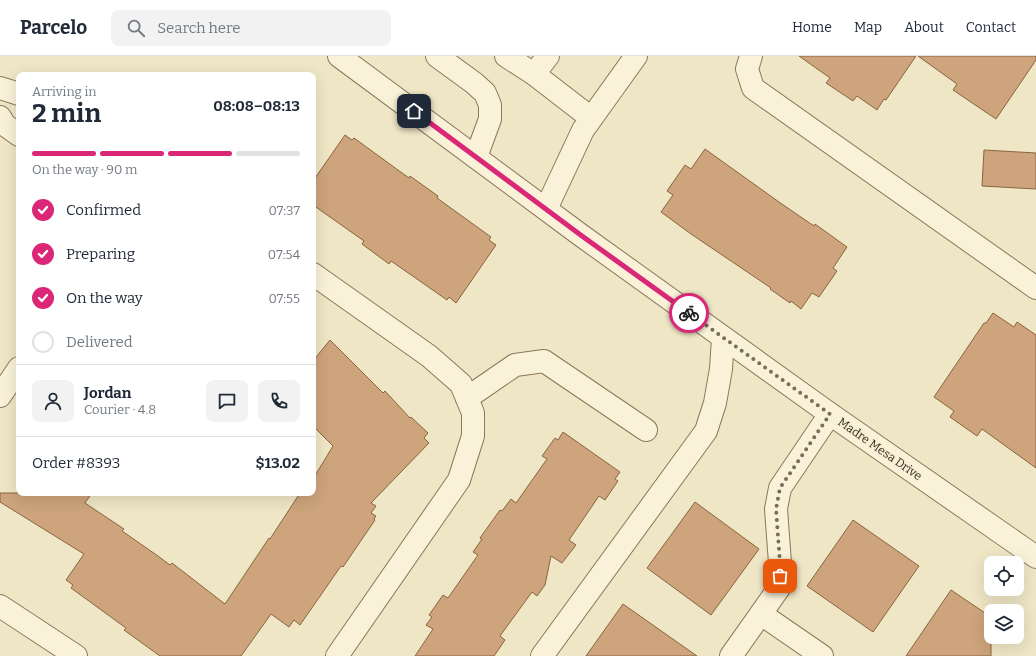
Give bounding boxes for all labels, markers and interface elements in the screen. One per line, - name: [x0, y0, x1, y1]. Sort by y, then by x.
- search box: [111, 10, 391, 46]
- text: Parcelo: [20, 16, 87, 39]
- icon: search: [125, 17, 147, 39]
- text: Search here: [157, 19, 241, 37]
- text: Home: [792, 19, 832, 36]
- text: Map: [854, 19, 882, 36]
- text: About: [904, 19, 944, 36]
- text: Contact: [966, 19, 1016, 36]
- text: Arriving in: [32, 84, 97, 99]
- pin: [397, 94, 431, 128]
- text: 08:08–08:13: [213, 97, 300, 115]
- text: 2 min: [32, 98, 101, 129]
- icon: home: [403, 100, 425, 122]
- text: On the way · 90 m: [32, 162, 137, 177]
- icon: check: [32, 199, 54, 221]
- text: Confirmed: [66, 201, 141, 219]
- text: 07:37: [268, 203, 300, 218]
- icon: check: [32, 243, 54, 265]
- text: Preparing: [66, 245, 135, 263]
- text: 07:54: [268, 247, 300, 262]
- icon: check: [32, 287, 54, 309]
- text: On the way: [66, 289, 143, 307]
- text: 07:55: [269, 291, 300, 306]
- courier: [669, 293, 709, 333]
- icon: bike: [678, 302, 700, 324]
- text: Delivered: [66, 333, 133, 351]
- button: person: [32, 380, 74, 422]
- button: chat: [206, 380, 248, 422]
- button: phone: [258, 380, 300, 422]
- text: Jordan: [84, 384, 131, 402]
- text: Courier · 4.8: [84, 402, 156, 417]
- street label: Madre Mesa Drive: [835, 415, 925, 483]
- text: Order #8393: [32, 454, 120, 472]
- text: $13.02: [256, 454, 300, 472]
- map controls: [984, 556, 1024, 644]
- button: locate: [984, 556, 1024, 596]
- pin: [763, 559, 797, 593]
- icon: bag: [769, 565, 791, 587]
- button: layers: [984, 604, 1024, 644]

